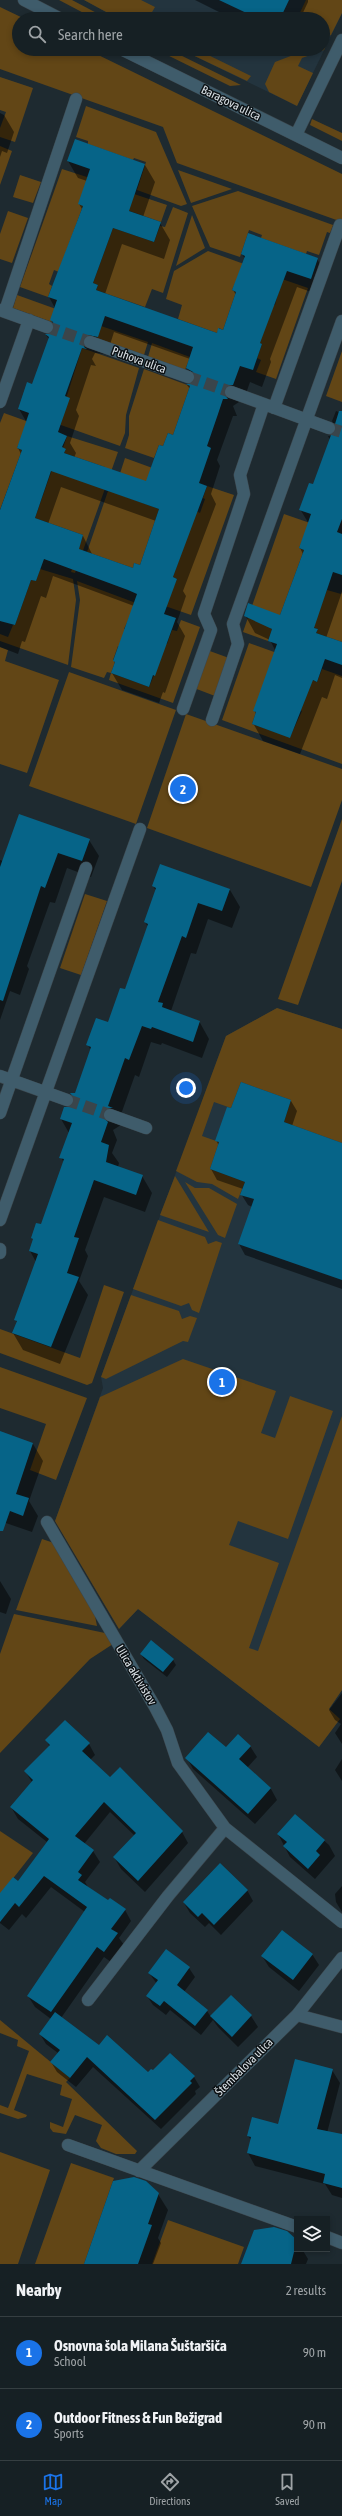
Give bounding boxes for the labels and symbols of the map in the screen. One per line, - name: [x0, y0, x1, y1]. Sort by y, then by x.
- street label: Baragova ulica: [199, 83, 263, 123]
- street label: Puhova ulica: [110, 344, 168, 376]
- pin: 2: [170, 774, 196, 804]
- your location: [176, 1078, 196, 1098]
- pin: 1: [209, 1367, 235, 1397]
- street label: Ulica aktivistov: [113, 1642, 159, 1708]
- street label: Štembalova ulica: [212, 2035, 276, 2099]

